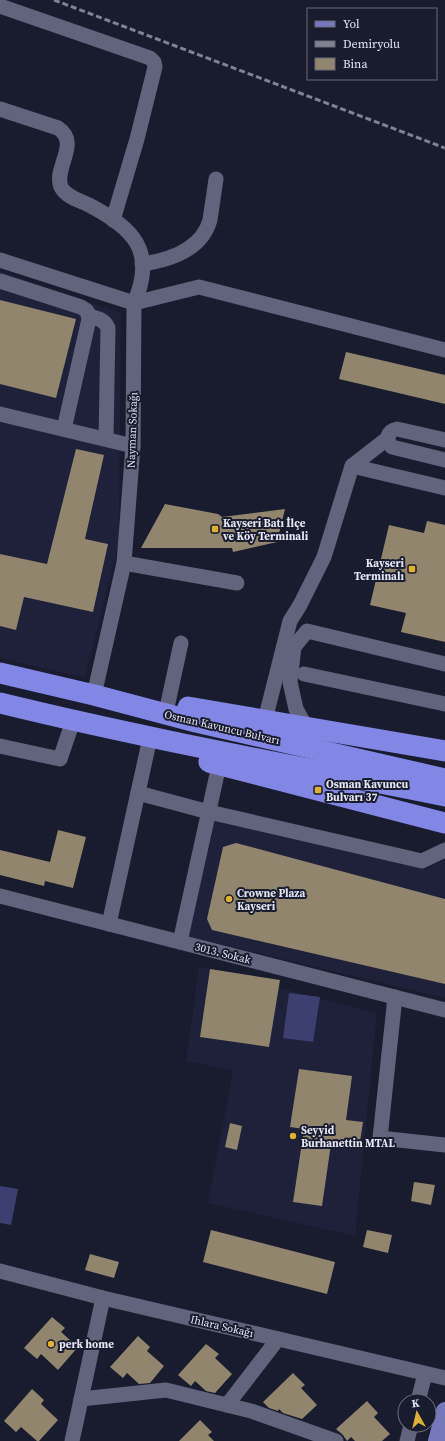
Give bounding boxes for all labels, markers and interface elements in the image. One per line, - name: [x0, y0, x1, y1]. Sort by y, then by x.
- legend: [307, 8, 437, 80]
- text: Yol: [343, 16, 360, 32]
- text: Demiryolu: [343, 36, 400, 52]
- text: Bina: [343, 56, 368, 72]
- street label: Nayman Sokağı: [124, 392, 141, 468]
- place label: Kayseri Batı İlçe ve Köy Terminali: [222, 516, 309, 544]
- marker: Kayseri Batı İlçe ve Köy Terminali: [210, 524, 220, 534]
- place label: Kayseri Terminalı: [354, 556, 405, 584]
- marker: Kayseri Terminalı: [407, 564, 417, 574]
- street label: Osman Kavuncu Bulvarı: [163, 707, 281, 748]
- place label: Osman Kavuncu Bulvarı 37: [326, 777, 409, 805]
- marker: Osman Kavuncu Bulvarı 37: [313, 785, 323, 795]
- place label: Crowne Plaza Kayseri: [237, 886, 305, 914]
- marker: Crowne Plaza Kayseri: [224, 894, 234, 904]
- street label: 3013. Sokak: [193, 939, 253, 968]
- place label: Seyyid Burhanettin MTAL: [301, 1123, 395, 1151]
- marker: Seyyid Burhanettin MTAL: [288, 1131, 298, 1141]
- street label: Ihlara Sokağı: [189, 1312, 255, 1341]
- place label: perk home: [59, 1337, 114, 1352]
- marker: perk home: [46, 1339, 56, 1349]
- north arrow: [397, 1393, 437, 1433]
- text: K: [411, 1396, 421, 1412]

